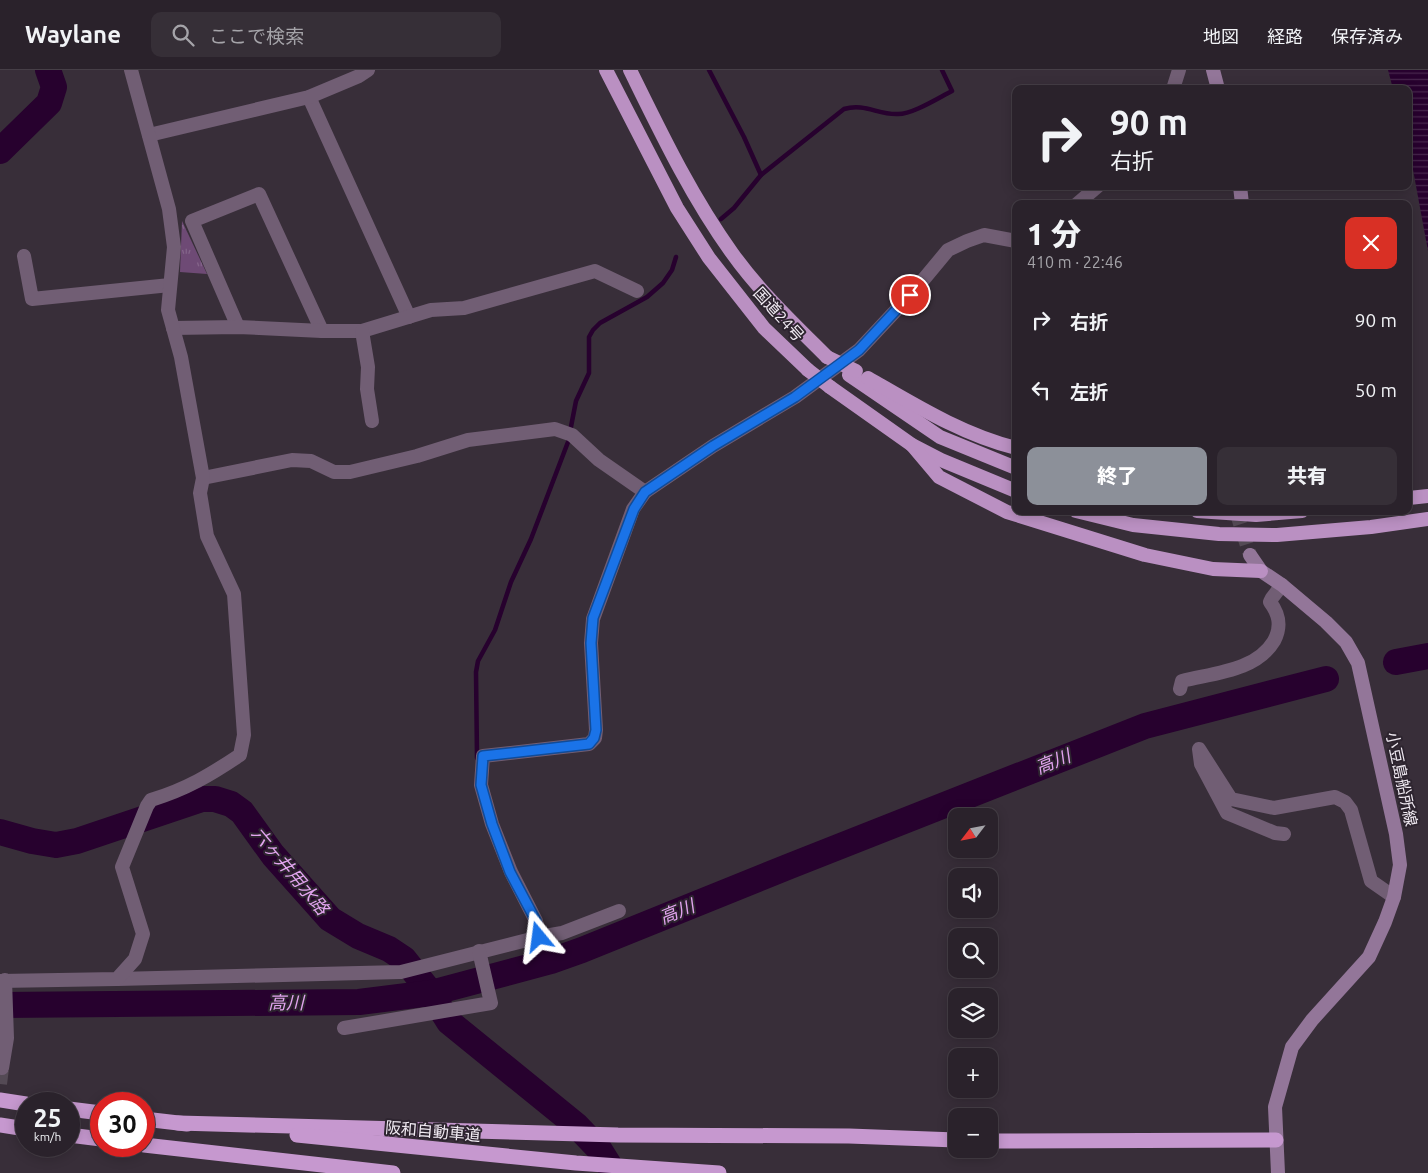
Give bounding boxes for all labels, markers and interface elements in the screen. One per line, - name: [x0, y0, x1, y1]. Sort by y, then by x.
- search box: [151, 12, 501, 57]
- text: Waylane: [25, 21, 121, 48]
- icon: search: [169, 21, 197, 49]
- text: ここで検索: [209, 25, 304, 47]
- text: 地図: [1203, 26, 1239, 46]
- text: 経路: [1267, 26, 1303, 46]
- text: 保存済み: [1331, 26, 1403, 46]
- text: 90 m: [1110, 102, 1188, 142]
- icon: right: [1027, 105, 1092, 170]
- text: 右折: [1110, 148, 1154, 173]
- text: 1 分: [1027, 217, 1081, 251]
- button: close: [1345, 217, 1397, 269]
- text: 410 m · 22:46: [1027, 253, 1123, 271]
- pin: [889, 274, 931, 316]
- icon: arrive: [896, 281, 924, 309]
- street label: 国道24号: [750, 283, 808, 345]
- icon: right: [1027, 306, 1055, 334]
- text: 90 m: [1355, 309, 1397, 331]
- text: 右折: [1070, 311, 1108, 333]
- icon: left: [1027, 376, 1055, 404]
- text: 50 m: [1355, 379, 1397, 401]
- text: 左折: [1070, 381, 1108, 403]
- button: 終了: [1027, 447, 1207, 505]
- button: 共有: [1217, 447, 1397, 505]
- street label: 小豆島船所線: [1383, 730, 1421, 828]
- water label: 高川: [1032, 744, 1075, 777]
- north arrow: [948, 808, 998, 858]
- map controls: [948, 808, 998, 1158]
- water label: 六ヶ井用水路: [248, 823, 334, 920]
- button: sound: [948, 868, 998, 918]
- water label: 高川: [656, 894, 699, 927]
- position arrow: [512, 910, 564, 962]
- button: search: [948, 928, 998, 978]
- button: layers: [948, 988, 998, 1038]
- water label: 高川: [268, 992, 306, 1012]
- button: +: [948, 1048, 998, 1098]
- speed limit sign: 30: [90, 1092, 155, 1157]
- text: 25: [33, 1104, 62, 1132]
- button: −: [948, 1108, 998, 1158]
- street label: 阪和自動車道: [384, 1118, 482, 1144]
- text: km/h: [34, 1130, 61, 1143]

